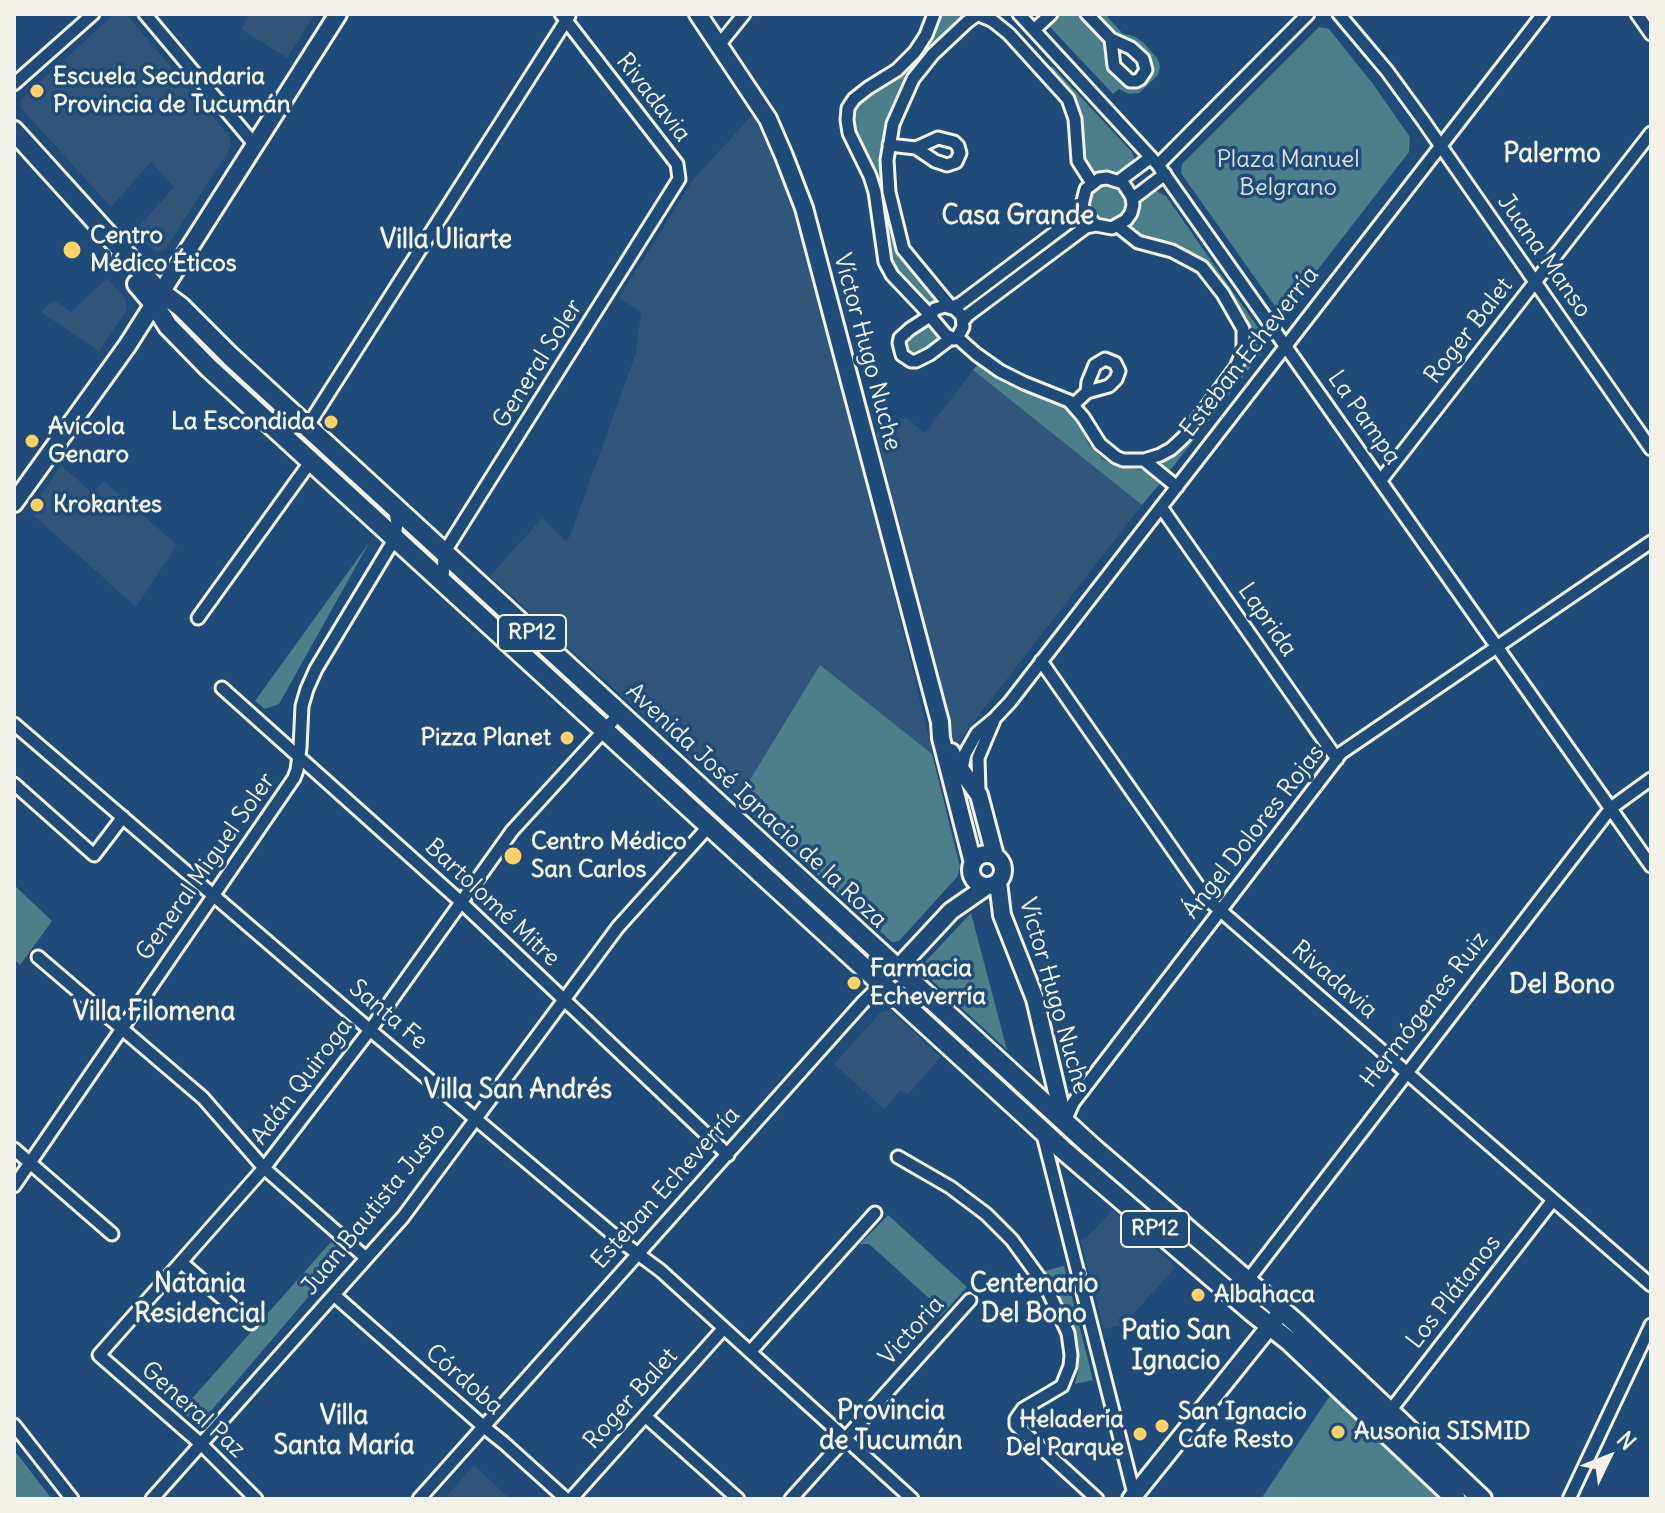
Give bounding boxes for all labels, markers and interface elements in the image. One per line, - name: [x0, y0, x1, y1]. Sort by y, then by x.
- street label: Rivadavia: [610, 48, 696, 148]
- place label: Escuela Secundaria Provincia de Tucumán: [53, 63, 291, 119]
- marker: Escuela Secundaria Provincia de Tucumán: [28, 82, 46, 100]
- district label: Palermo: [1503, 139, 1601, 171]
- park label: Plaza Manuel Belgrano: [1216, 146, 1360, 202]
- street label: Juana Manso: [1491, 189, 1597, 323]
- district label: Casa Grande: [942, 201, 1094, 233]
- place label: Centro Médico Éticos: [90, 222, 237, 278]
- district label: Villa Uliarte: [380, 225, 512, 257]
- marker: Centro Médico Éticos: [61, 239, 83, 261]
- street label: Víctor Hugo Nuche: [827, 250, 907, 454]
- street label: Esteban Echeverría: [1175, 261, 1325, 443]
- street label: Roger Balet: [1419, 272, 1519, 390]
- street label: General Soler: [487, 294, 589, 434]
- street label: La Pampa: [1321, 365, 1407, 471]
- place label: La Escondida: [171, 408, 315, 436]
- place label: Avícola Genaro: [48, 413, 129, 469]
- marker: La Escondida: [322, 413, 340, 431]
- marker: Avícola Genaro: [23, 432, 41, 450]
- place label: Krokantes: [53, 491, 162, 519]
- marker: Krokantes: [28, 496, 46, 514]
- street label: Laprida: [1231, 578, 1303, 662]
- road number: RP12: [498, 615, 566, 651]
- street label: Avenida José Ignacio de la Roza: [620, 677, 892, 935]
- place label: Pizza Planet: [421, 724, 551, 752]
- marker: Pizza Planet: [558, 729, 576, 747]
- street label: Ángel Dolores Rojas: [1177, 739, 1331, 925]
- street label: General Miguel Soler: [130, 768, 282, 966]
- place label: Centro Médico San Carlos: [531, 828, 687, 884]
- street label: Bartolomé Mitre: [418, 833, 566, 973]
- marker: Centro Médico San Carlos: [502, 845, 524, 867]
- street label: Víctor Hugo Nuche: [1012, 895, 1096, 1097]
- street label: Hermógenes Ruiz: [1355, 926, 1495, 1094]
- street label: Rivadavia: [1285, 935, 1383, 1025]
- place label: Farmacia Echeverría: [870, 955, 986, 1011]
- district label: Del Bono: [1509, 970, 1615, 1002]
- street label: Santa Fe: [343, 974, 433, 1056]
- marker: Farmacia Echeverría: [845, 974, 863, 992]
- district label: Villa Filomena: [73, 997, 235, 1029]
- street label: Adán Quiroga: [245, 1013, 359, 1151]
- district label: Villa San Andrés: [424, 1075, 612, 1107]
- street label: Esteban Echeverría: [586, 1101, 746, 1275]
- street label: Juan Bautista Justo: [296, 1117, 452, 1301]
- road number: RP12: [1121, 1211, 1189, 1247]
- street label: Los Plátanos: [1401, 1229, 1507, 1355]
- district label: Natania Residencial: [134, 1269, 266, 1330]
- district label: Centenario Del Bono: [970, 1269, 1098, 1330]
- place label: Albahaca: [1214, 1281, 1315, 1309]
- marker: Albahaca: [1189, 1286, 1207, 1304]
- street label: Victoria: [874, 1291, 950, 1371]
- district label: Patio San Ignacio: [1121, 1316, 1231, 1378]
- street label: Córdoba: [419, 1339, 509, 1421]
- street label: Roger Balet: [578, 1342, 684, 1456]
- street label: General Paz: [135, 1356, 251, 1464]
- district label: Provincia de Tucumán: [819, 1396, 963, 1458]
- place label: San Ignacio Cafe Resto: [1178, 1398, 1307, 1454]
- district label: Villa Santa María: [274, 1401, 414, 1462]
- place label: Heladería Del Parque: [1006, 1406, 1124, 1462]
- marker: San Ignacio Cafe Resto: [1153, 1417, 1171, 1435]
- north arrow: [1569, 1417, 1649, 1497]
- place label: Ausonia SISMID: [1354, 1418, 1531, 1446]
- marker: Ausonia SISMID: [1329, 1423, 1347, 1441]
- marker: Heladería Del Parque: [1131, 1425, 1149, 1443]
- text: N: [1611, 1426, 1642, 1456]

